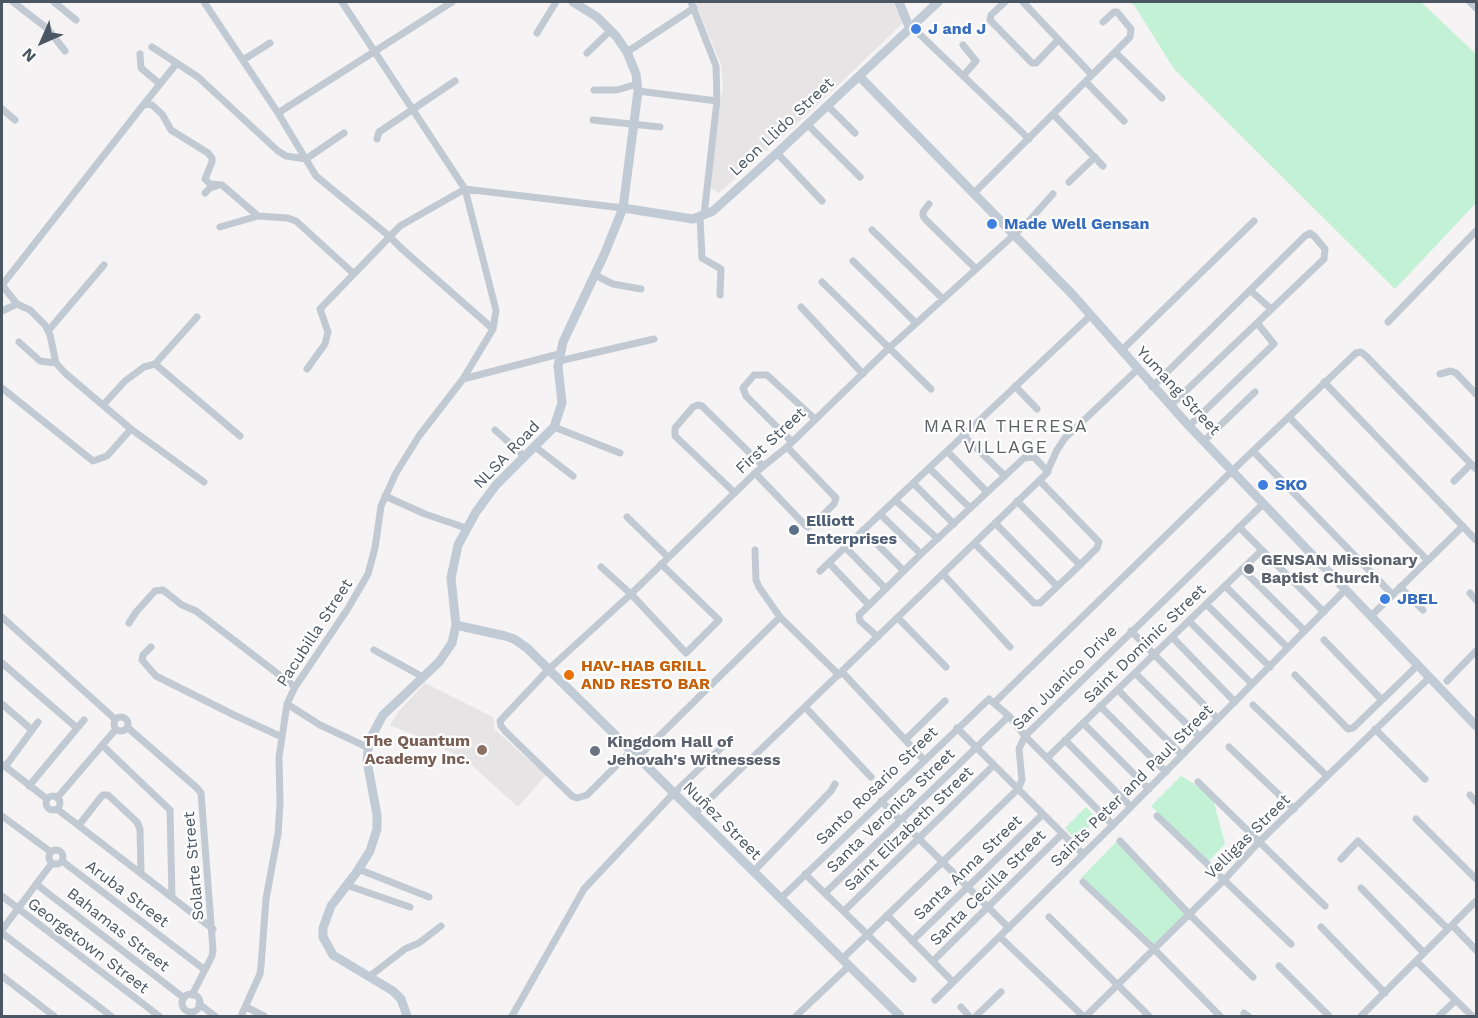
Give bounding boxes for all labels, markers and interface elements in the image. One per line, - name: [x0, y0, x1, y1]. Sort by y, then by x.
- north arrow: [12, 12, 72, 72]
- place label: J and J: [928, 19, 986, 39]
- marker: J and J: [909, 22, 923, 36]
- text: N: [18, 44, 40, 66]
- street label: Leon Llido Street: [726, 74, 838, 180]
- place label: Made Well Gensan: [1004, 214, 1149, 234]
- marker: Made Well Gensan: [985, 217, 999, 231]
- street label: Yumang Street: [1132, 343, 1224, 439]
- street label: First Street: [732, 404, 810, 478]
- district label: MARIA THERESA VILLAGE: [924, 416, 1088, 458]
- street label: NLSA Road: [470, 417, 544, 493]
- place label: SKO: [1275, 475, 1307, 495]
- marker: SKO: [1256, 478, 1270, 492]
- place label: Elliott Enterprises: [806, 511, 897, 549]
- marker: Elliott Enterprises: [787, 523, 801, 537]
- place label: GENSAN Missionary Baptist Church: [1261, 550, 1418, 588]
- marker: GENSAN Missionary Baptist Church: [1242, 562, 1256, 576]
- street label: Pacubilla Street: [273, 576, 357, 690]
- street label: Saint Dominic Street: [1080, 581, 1210, 707]
- place label: JBEL: [1397, 589, 1438, 609]
- marker: JBEL: [1378, 592, 1392, 606]
- street label: San Juanico Drive: [1009, 622, 1121, 734]
- place label: HAV-HAB GRILL AND RESTO BAR: [581, 656, 710, 694]
- marker: HAV-HAB GRILL AND RESTO BAR: [562, 668, 576, 682]
- street label: Saints Peter and Paul Street: [1047, 701, 1217, 871]
- street label: Santo Rosario Street: [812, 723, 942, 849]
- place label: The Quantum Academy Inc.: [363, 731, 470, 769]
- place label: Kingdom Hall of Jehovah's Witnessess: [607, 732, 780, 770]
- marker: The Quantum Academy Inc.: [475, 743, 489, 757]
- marker: Kingdom Hall of Jehovah's Witnessess: [588, 744, 602, 758]
- street label: Santa Veronica Street: [823, 745, 959, 877]
- street label: Saint Elizabeth Street: [841, 763, 977, 895]
- street label: Nuñez Street: [679, 778, 765, 864]
- street label: Velligas Street: [1201, 790, 1295, 884]
- street label: Solarte Street: [180, 811, 208, 921]
- street label: Santa Anna Street: [910, 811, 1026, 925]
- street label: Santa Cecilla Street: [926, 826, 1050, 950]
- street label: Aruba Street: [81, 856, 173, 932]
- street label: Bahamas Street: [63, 884, 173, 976]
- street label: Georgetown Street: [24, 894, 152, 998]

